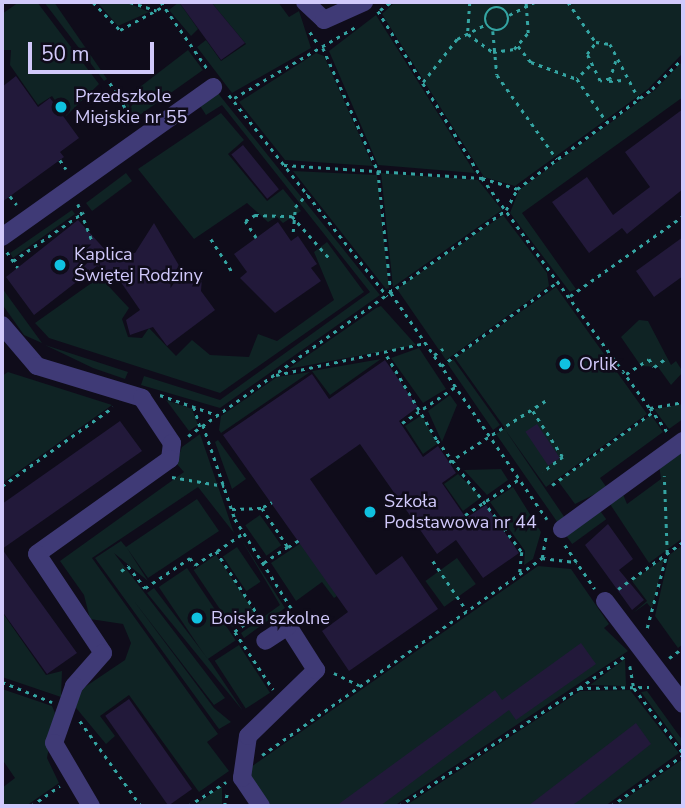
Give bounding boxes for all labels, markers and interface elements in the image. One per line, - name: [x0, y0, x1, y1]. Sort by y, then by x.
- scale bar: [32, 28, 158, 72]
- text: 50 m: [41, 40, 90, 68]
- place label: Przedszkole Miejskie nr 55: [75, 86, 187, 128]
- marker: Przedszkole Miejskie nr 55: [53, 99, 69, 115]
- place label: Kaplica Świętej Rodziny: [74, 244, 203, 286]
- marker: Kaplica Świętej Rodziny: [52, 257, 68, 273]
- place label: Orlik: [579, 353, 618, 375]
- marker: Orlik: [557, 356, 573, 372]
- place label: Szkoła Podstawowa nr 44: [384, 491, 537, 534]
- marker: Szkoła Podstawowa nr 44: [362, 504, 378, 520]
- place label: Boiska szkolne: [211, 607, 330, 629]
- marker: Boiska szkolne: [189, 610, 205, 626]

